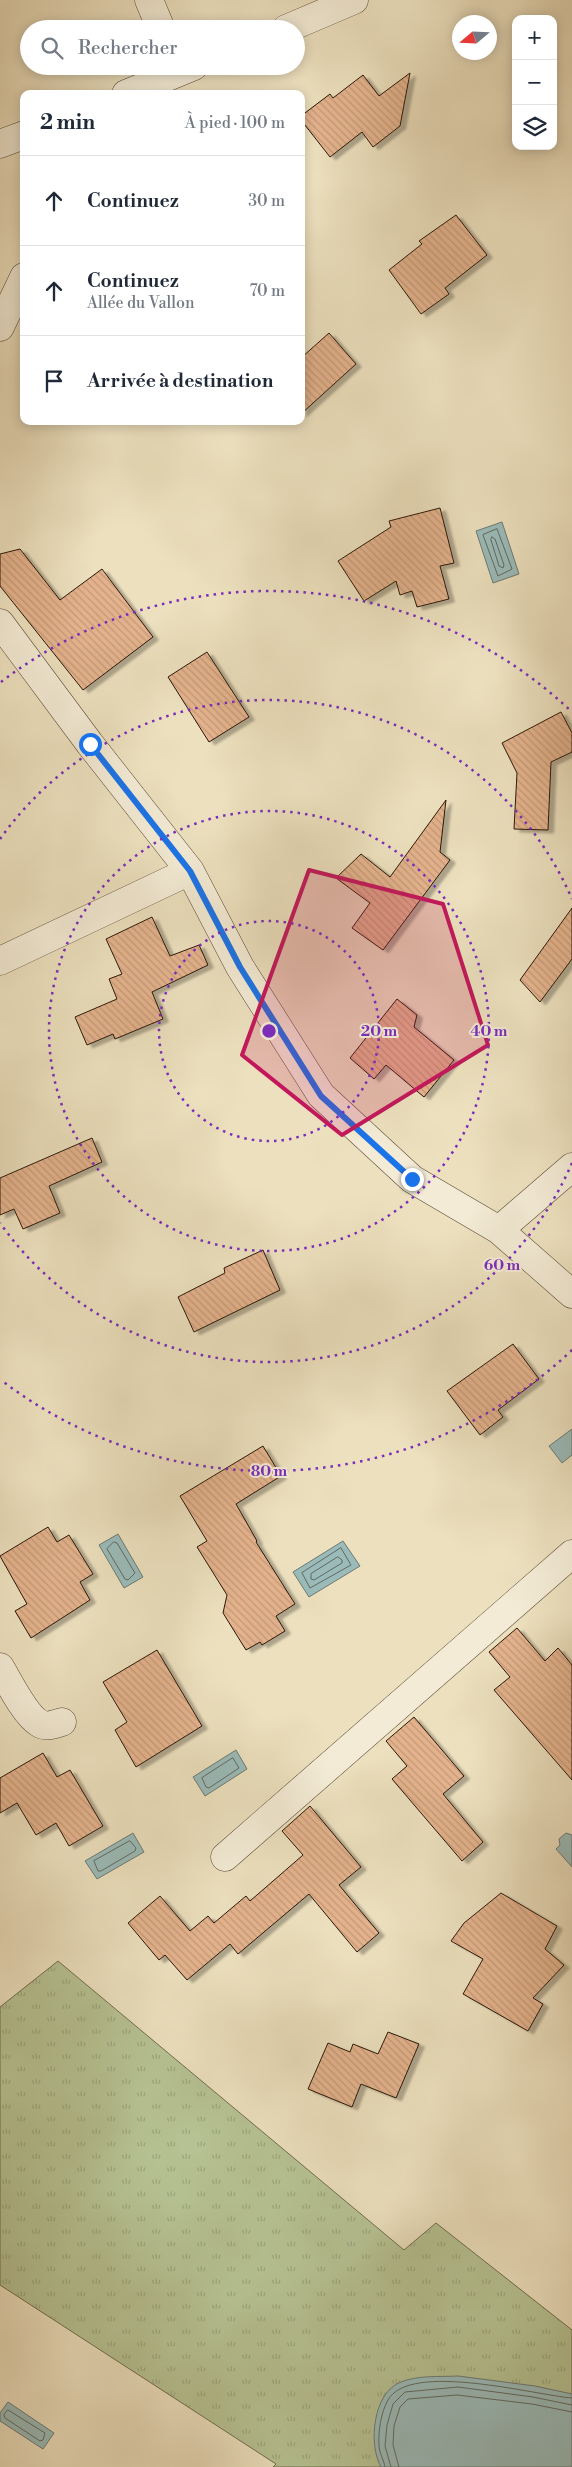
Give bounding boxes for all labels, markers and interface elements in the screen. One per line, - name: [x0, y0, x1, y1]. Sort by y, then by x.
- north arrow: [452, 15, 497, 60]
- map controls: [512, 15, 557, 150]
- button: +: [512, 15, 557, 60]
- search box: [20, 20, 305, 75]
- icon: search: [38, 34, 66, 62]
- text: Rechercher: [78, 36, 177, 60]
- button: −: [512, 60, 557, 105]
- button: layers: [512, 105, 557, 150]
- text: 2 min: [40, 110, 95, 136]
- text: À pied · 100 m: [185, 113, 285, 133]
- icon: ahead: [40, 187, 68, 215]
- text: Continuez: [87, 189, 179, 213]
- text: 30 m: [248, 191, 285, 211]
- text: Continuez: [87, 269, 179, 293]
- icon: ahead: [40, 277, 68, 305]
- text: 70 m: [249, 281, 285, 301]
- text: Allée du Vallon: [87, 293, 195, 313]
- icon: arrive: [40, 367, 68, 395]
- text: Arrivée à destination: [87, 369, 273, 393]
- route start: [79, 733, 102, 756]
- centre of rings: [260, 1022, 278, 1040]
- text: 20 m: [361, 1022, 398, 1041]
- text: 40 m: [470, 1022, 508, 1041]
- route end: [401, 1168, 424, 1191]
- text: 60 m: [484, 1256, 521, 1275]
- text: 80 m: [251, 1462, 288, 1481]

